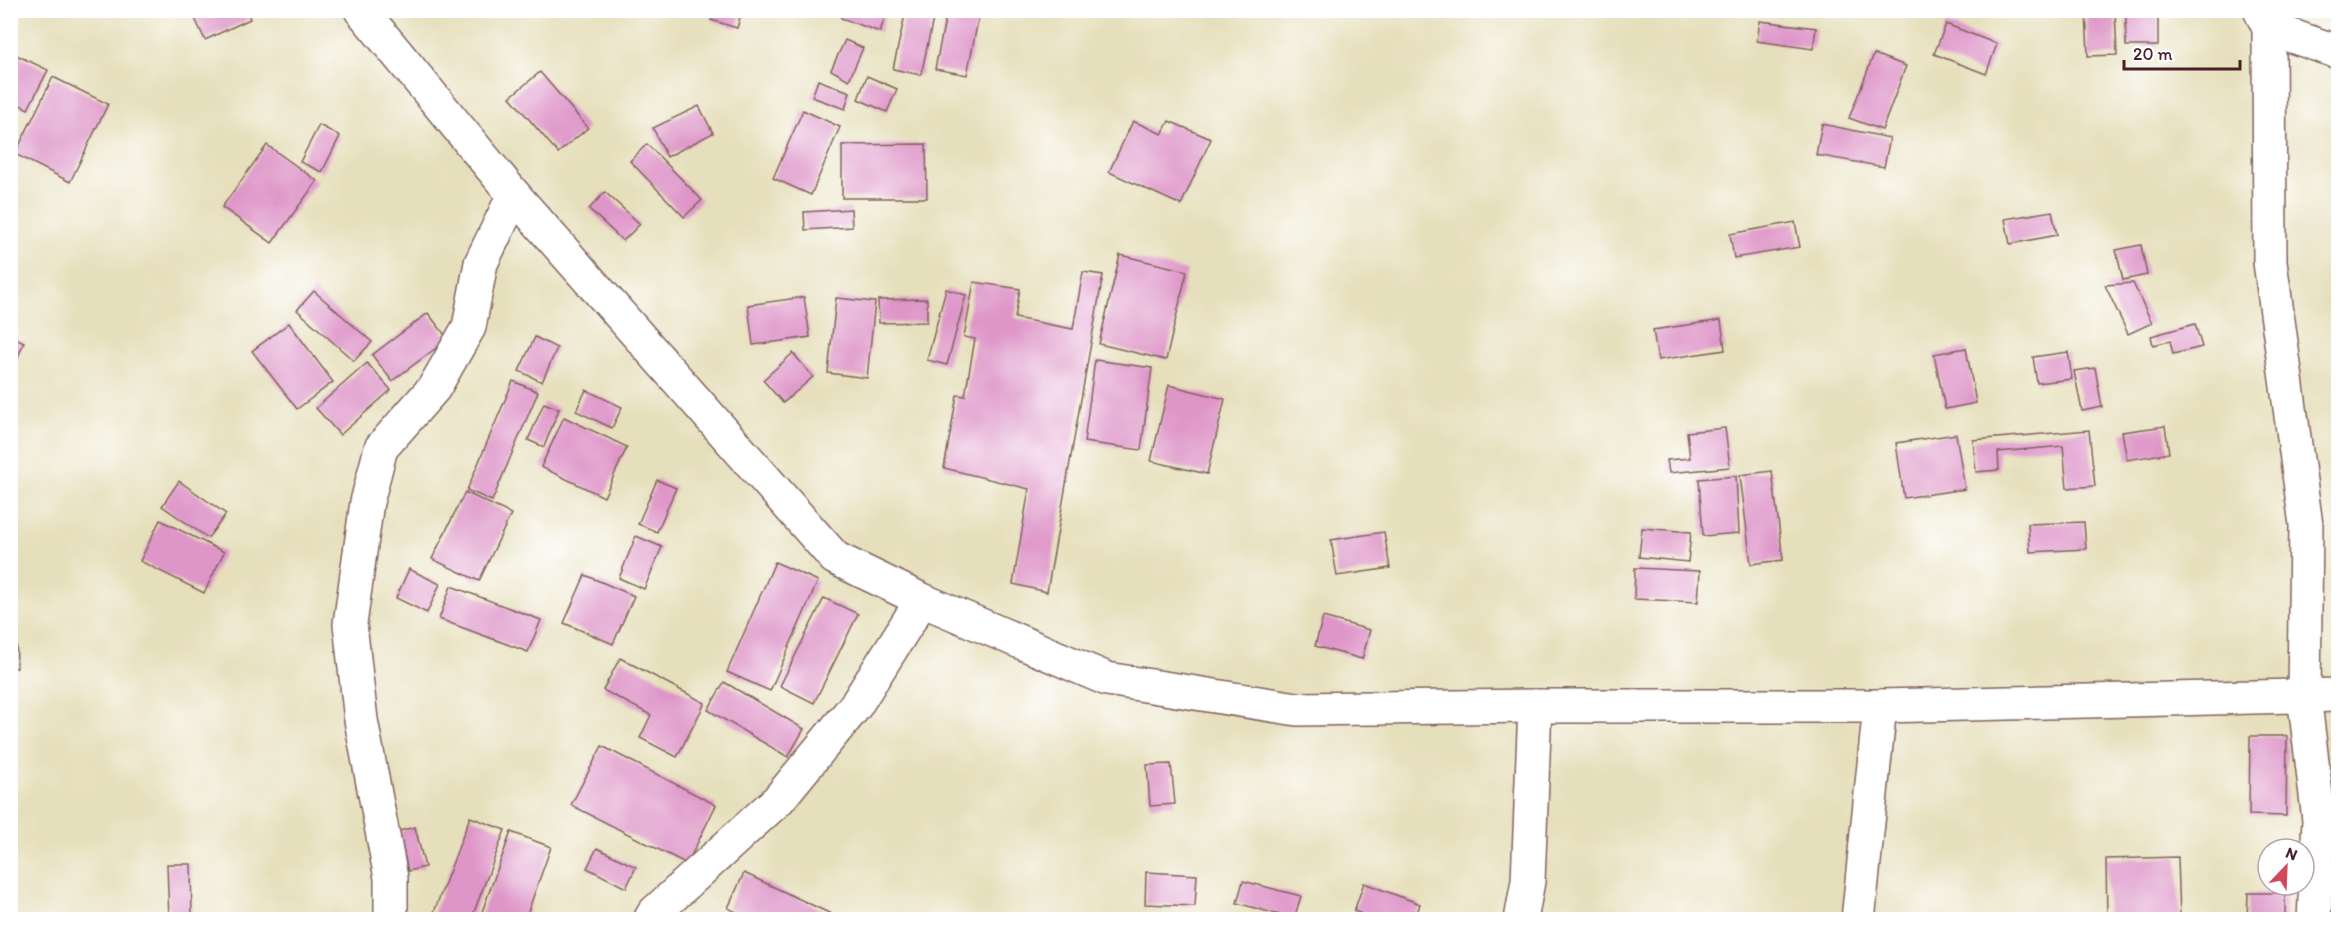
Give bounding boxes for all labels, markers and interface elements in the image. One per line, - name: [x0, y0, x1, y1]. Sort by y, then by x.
- scale bar: [2124, 33, 2240, 71]
- text: 20 m: [2133, 43, 2173, 65]
- north arrow: [2256, 837, 2316, 897]
- text: N: [2283, 843, 2300, 865]

